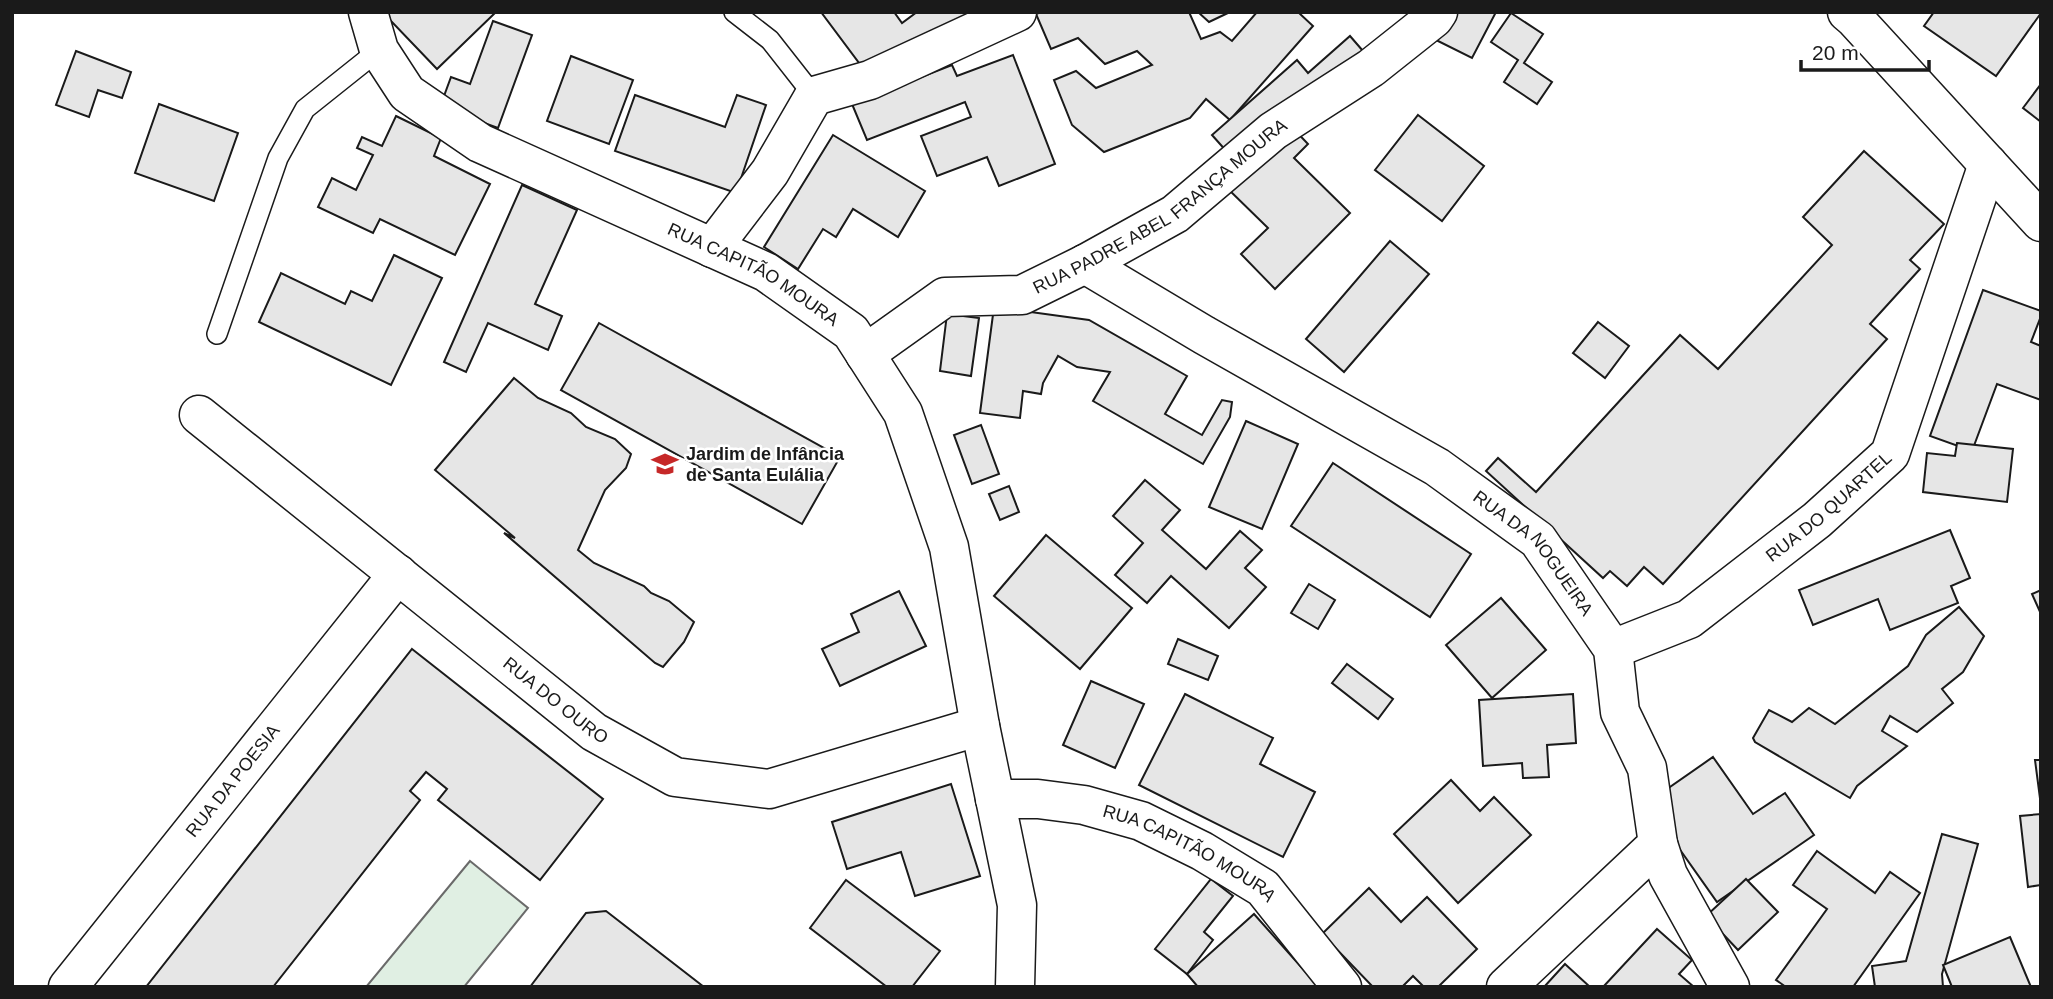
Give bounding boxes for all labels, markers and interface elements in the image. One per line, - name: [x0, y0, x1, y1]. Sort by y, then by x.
- scale bar: [1801, 28, 1929, 72]
- text: 20 m: [1812, 41, 1859, 64]
- street label: RUA PADRE ABEL FRANÇA MOURA: [1030, 115, 1290, 298]
- street label: RUA CAPITÃO MOURA: [665, 219, 842, 330]
- place label: Jardim de Infância de Santa Eulália: [686, 444, 845, 485]
- street label: RUA DO QUARTEL: [1762, 448, 1896, 566]
- school or university icon: Jardim de Infância de Santa Eulália: [650, 449, 680, 479]
- street label: RUA DA NOGUEIRA: [1469, 486, 1597, 619]
- street label: RUA DO OURO: [499, 653, 612, 748]
- street label: RUA DA POESIA: [182, 721, 284, 841]
- street label: RUA CAPITÃO MOURA: [1101, 801, 1280, 906]

